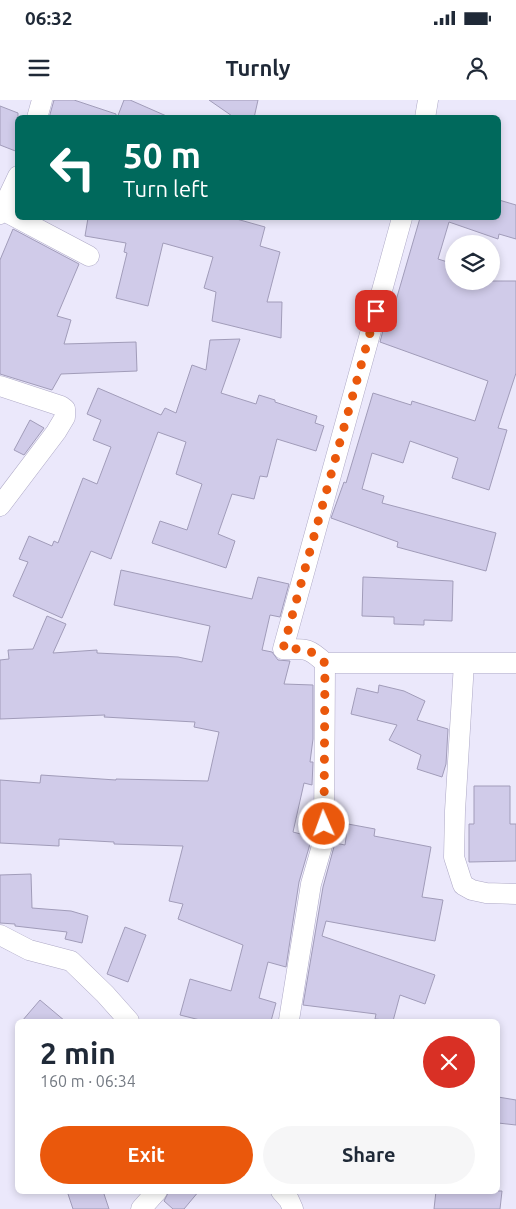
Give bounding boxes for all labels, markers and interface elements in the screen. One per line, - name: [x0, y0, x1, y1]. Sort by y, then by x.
- text: 06:32: [25, 7, 73, 29]
- icon: menu: [25, 54, 53, 82]
- icon: person: [463, 54, 491, 82]
- text: Turnly: [226, 55, 290, 80]
- icon: left: [40, 135, 105, 200]
- text: 50 m: [123, 135, 201, 175]
- text: Turn left: [123, 176, 208, 201]
- map controls: [445, 235, 500, 290]
- button: layers: [445, 235, 500, 290]
- pin: [355, 290, 397, 332]
- icon: arrive: [362, 297, 390, 325]
- position arrow: [297, 797, 349, 849]
- text: 2 min: [40, 1036, 116, 1070]
- button: close: [423, 1036, 475, 1088]
- text: 160 m · 06:34: [40, 1072, 136, 1090]
- button: Exit: [40, 1126, 253, 1184]
- button: Share: [263, 1126, 475, 1184]

